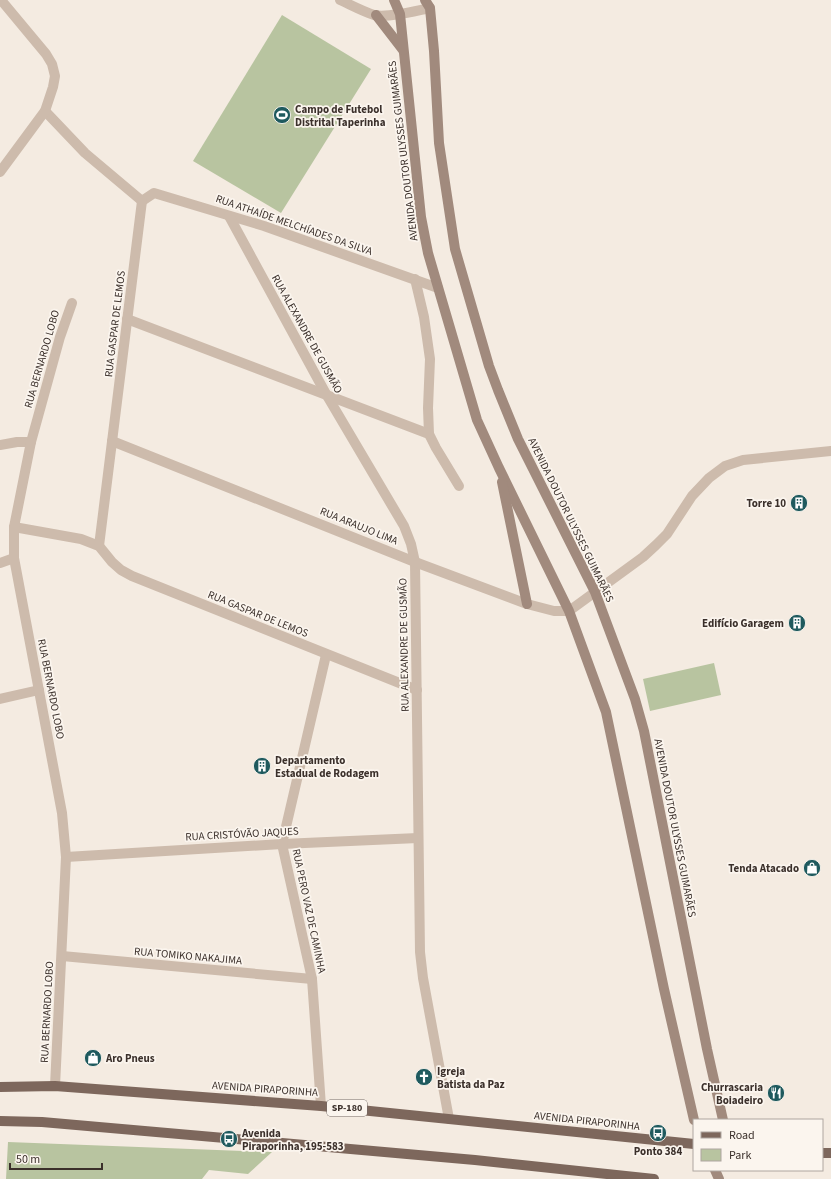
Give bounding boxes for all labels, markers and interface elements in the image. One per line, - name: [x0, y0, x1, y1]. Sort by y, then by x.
- street label: AVENIDA DOUTOR ULYSSES GUIMARÃES: [384, 60, 421, 242]
- place label: Campo de Futebol Distrital Taperinha: [295, 102, 386, 130]
- sports icon: Campo de Futebol Distrital Taperinha: [272, 105, 292, 125]
- street label: RUA ATHAÍDE MELCHÍADES DA SILVA: [214, 191, 374, 259]
- street label: RUA GASPAR DE LEMOS: [101, 270, 129, 378]
- street label: RUA ALEXANDRE DE GUSMÃO: [268, 272, 346, 396]
- street label: RUA BERNARDO LOBO: [21, 308, 63, 410]
- street label: AVENIDA DOUTOR ULYSSES GUIMARÃES: [524, 435, 618, 605]
- building icon: Torre 10: [789, 493, 809, 513]
- place label: Torre 10: [746, 496, 786, 511]
- street label: RUA ARAUJO LIMA: [318, 504, 400, 548]
- street label: RUA ALEXANDRE DE GUSMÃO: [395, 578, 413, 712]
- street label: RUA GASPAR DE LEMOS: [206, 587, 311, 641]
- building icon: Edifício Garagem: [787, 613, 807, 633]
- place label: Edifício Garagem: [702, 616, 784, 631]
- street label: RUA BERNARDO LOBO: [34, 638, 68, 740]
- street label: AVENIDA DOUTOR ULYSSES GUIMARÃES: [650, 738, 700, 919]
- place label: Departamento Estadual de Rodagem: [275, 753, 379, 781]
- building icon: Departamento Estadual de Rodagem: [252, 756, 272, 776]
- street label: RUA CRISTÓVÃO JAQUES: [185, 824, 299, 844]
- street label: RUA PERO VAZ DE CAMINHA: [288, 847, 330, 975]
- shop icon: Tenda Atacado: [802, 858, 822, 878]
- place label: Tenda Atacado: [728, 861, 799, 876]
- street label: RUA TOMIKO NAKAJIMA: [133, 944, 243, 968]
- street label: RUA BERNARDO LOBO: [37, 961, 57, 1063]
- shop icon: Aro Pneus: [83, 1048, 103, 1068]
- place label: Aro Pneus: [105, 1051, 155, 1066]
- place label: Igreja Batista da Paz: [437, 1064, 504, 1092]
- church icon: Igreja Batista da Paz: [414, 1067, 434, 1087]
- street label: AVENIDA PIRAPORINHA: [211, 1078, 319, 1100]
- place label: Churrascaria Boiadeiro: [701, 1080, 763, 1108]
- restaurant icon: Churrascaria Boiadeiro: [766, 1083, 786, 1103]
- road number: SP-180: [327, 1100, 367, 1116]
- street label: AVENIDA PIRAPORINHA: [533, 1108, 641, 1134]
- legend: [693, 1119, 823, 1171]
- bus stop icon: Ponto 384: [648, 1123, 668, 1143]
- place label: Avenida Piraporinha, 195-583: [241, 1126, 344, 1154]
- text: Road: [729, 1127, 755, 1144]
- bus stop icon: Avenida Piraporinha, 195-583: [219, 1129, 239, 1149]
- place label: Ponto 384: [634, 1144, 682, 1159]
- scale bar: [10, 1145, 102, 1171]
- text: Park: [729, 1147, 751, 1164]
- text: 50 m: [16, 1151, 40, 1168]

